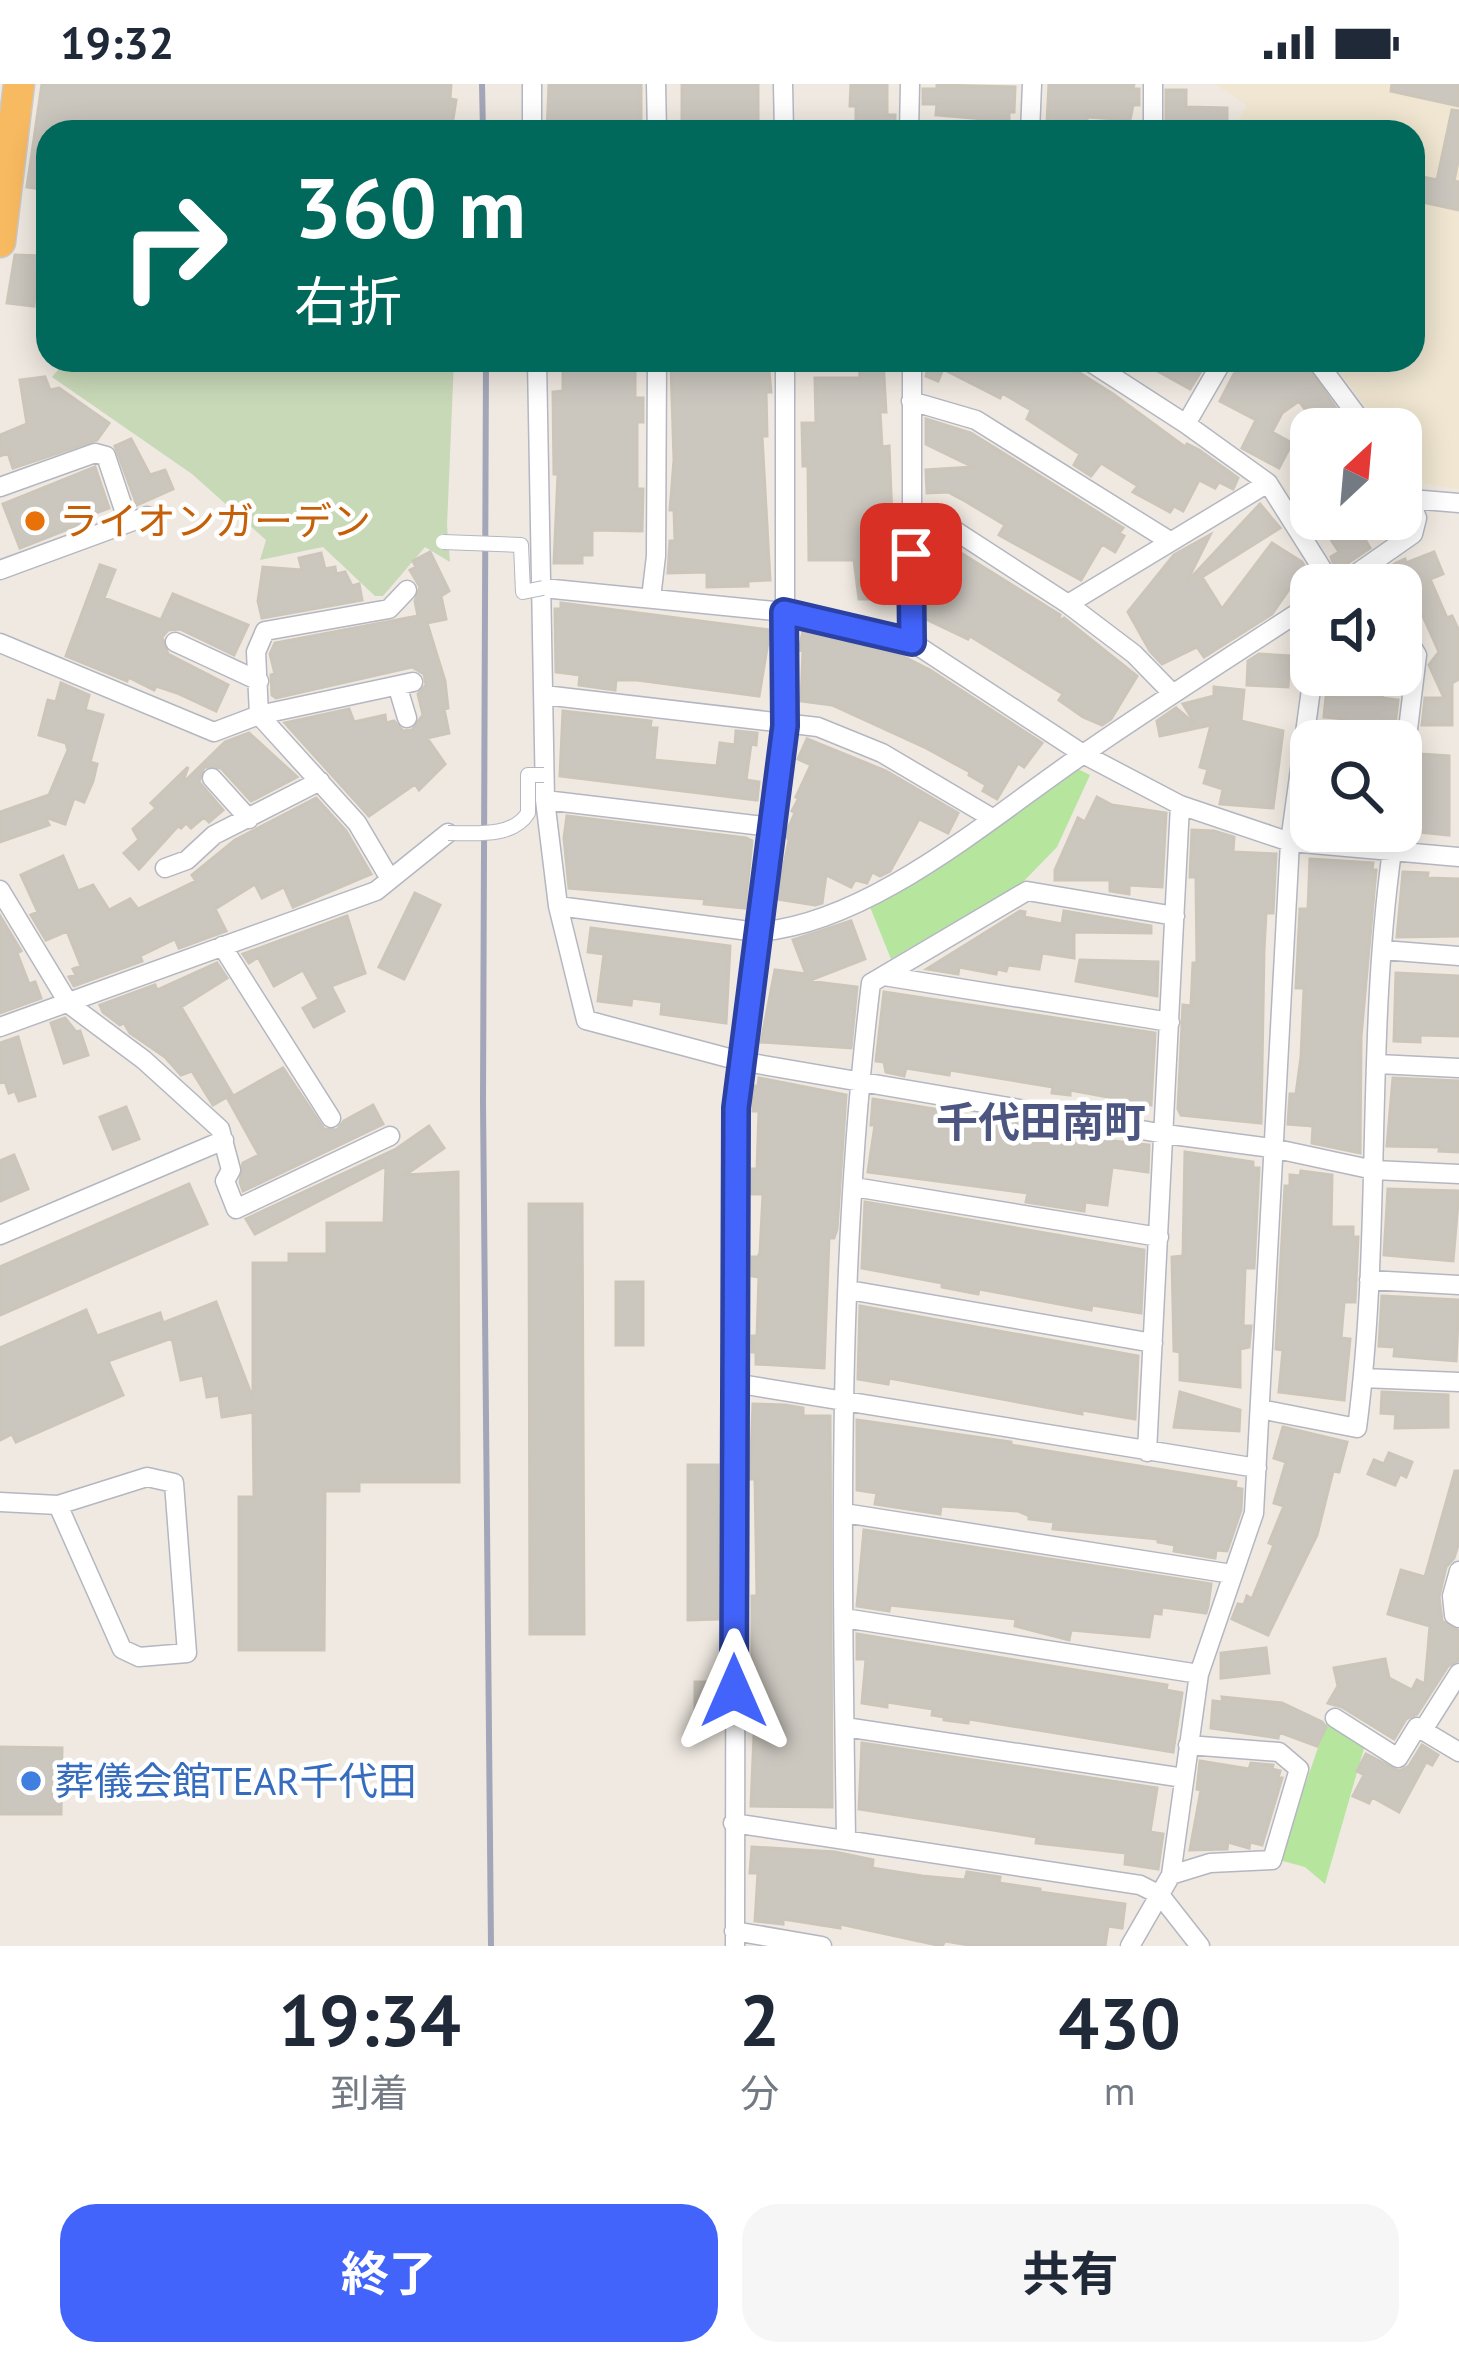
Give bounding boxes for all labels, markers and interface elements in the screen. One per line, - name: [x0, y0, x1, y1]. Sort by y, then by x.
- text: 19:32: [60, 13, 174, 71]
- text: 360 m: [294, 152, 526, 261]
- icon: right: [96, 168, 252, 324]
- text: 右折: [294, 266, 402, 336]
- north arrow: [1290, 408, 1422, 540]
- map controls: [1290, 408, 1422, 852]
- place label: ライオンガーデン: [59, 495, 371, 546]
- pin: [860, 503, 962, 605]
- marker: ライオンガーデン: [22, 508, 48, 534]
- icon: arrive: [878, 521, 944, 587]
- button: sound: [1290, 564, 1422, 696]
- button: search: [1290, 720, 1422, 852]
- district label: 千代田南町: [936, 1094, 1146, 1149]
- position arrow: [671, 1628, 797, 1754]
- place label: 葬儀会館TEAR千代田: [55, 1755, 417, 1806]
- marker: 葬儀会館TEAR千代田: [18, 1768, 44, 1794]
- text: 19:34: [278, 1973, 461, 2066]
- text: 2: [739, 1973, 780, 2066]
- text: 430: [1058, 1976, 1181, 2069]
- text: m: [1104, 2065, 1135, 2116]
- text: 到着: [331, 2067, 409, 2118]
- text: 分: [740, 2067, 779, 2118]
- button: 終了: [60, 2204, 718, 2342]
- button: 共有: [742, 2204, 1399, 2342]

